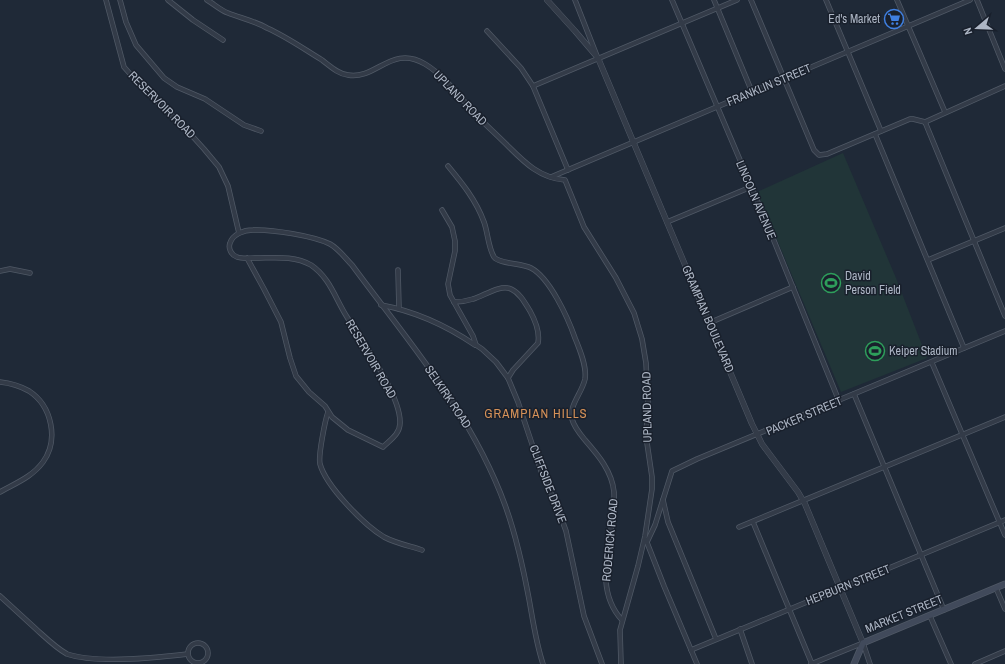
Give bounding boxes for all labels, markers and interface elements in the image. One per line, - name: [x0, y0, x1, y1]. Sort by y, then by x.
- supermarket icon: Ed's Market: [883, 8, 905, 30]
- north arrow: [957, 8, 997, 48]
- place label: Ed's Market: [828, 11, 880, 27]
- text: N: [960, 26, 975, 37]
- street label: FRANKLIN STREET: [724, 60, 814, 110]
- street label: UPLAND ROAD: [430, 67, 490, 129]
- street label: RESERVOIR ROAD: [125, 68, 199, 142]
- street label: LINCOLN AVENUE: [732, 158, 780, 242]
- street label: GRAMPIAN BOULEVARD: [678, 263, 738, 375]
- place label: David Person Field: [845, 268, 901, 298]
- sports icon: David Person Field: [820, 272, 842, 294]
- street label: RESERVOIR ROAD: [342, 316, 400, 402]
- sports icon: Keiper Stadium: [864, 340, 886, 362]
- place label: Keiper Stadium: [889, 343, 957, 359]
- street label: SELKIRK ROAD: [421, 362, 475, 432]
- street label: UPLAND ROAD: [638, 371, 656, 443]
- street label: PACKER STREET: [763, 393, 845, 439]
- district label: GRAMPIAN HILLS: [484, 405, 588, 422]
- street label: CLIFFSIDE DRIVE: [526, 442, 570, 526]
- street label: RODERICK ROAD: [598, 498, 622, 582]
- street label: HEPBURN STREET: [803, 561, 893, 609]
- street label: MARKET STREET: [863, 591, 945, 637]

